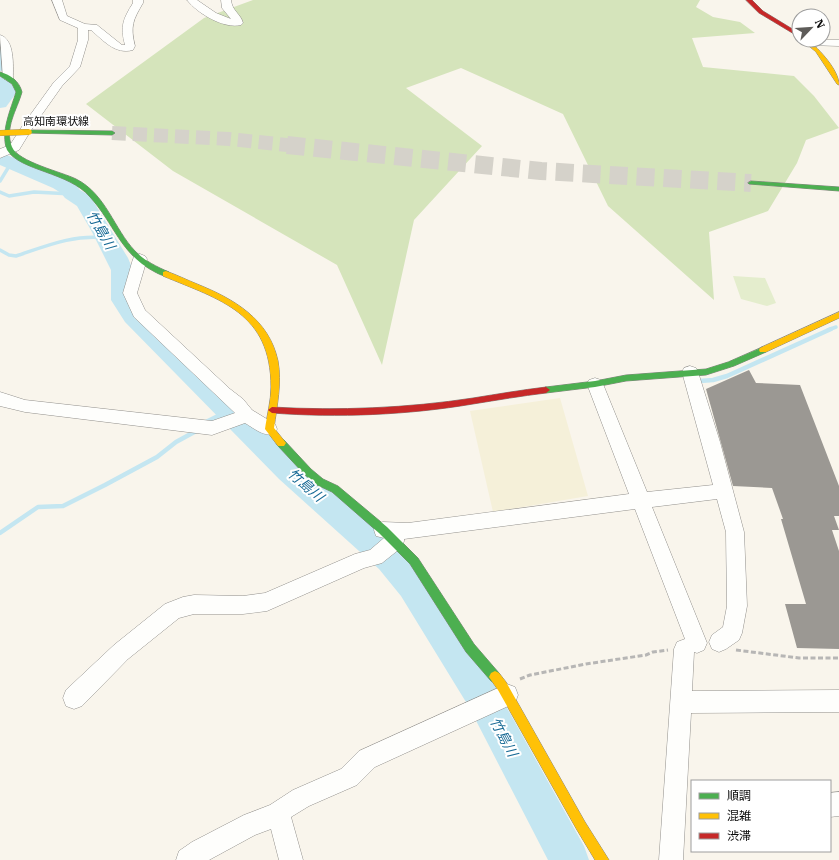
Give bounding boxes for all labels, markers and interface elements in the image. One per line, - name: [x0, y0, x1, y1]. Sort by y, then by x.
- north arrow: [791, 8, 831, 48]
- text: N: [812, 17, 828, 31]
- street label: 高知南環状線: [23, 114, 89, 128]
- water label: 竹島川: [83, 207, 120, 254]
- water label: 竹島川: [284, 464, 329, 507]
- water label: 竹島川: [486, 714, 523, 762]
- legend: [691, 780, 831, 852]
- text: 順調: [727, 788, 751, 803]
- text: 混雑: [727, 808, 751, 823]
- text: 渋滞: [727, 828, 751, 843]

